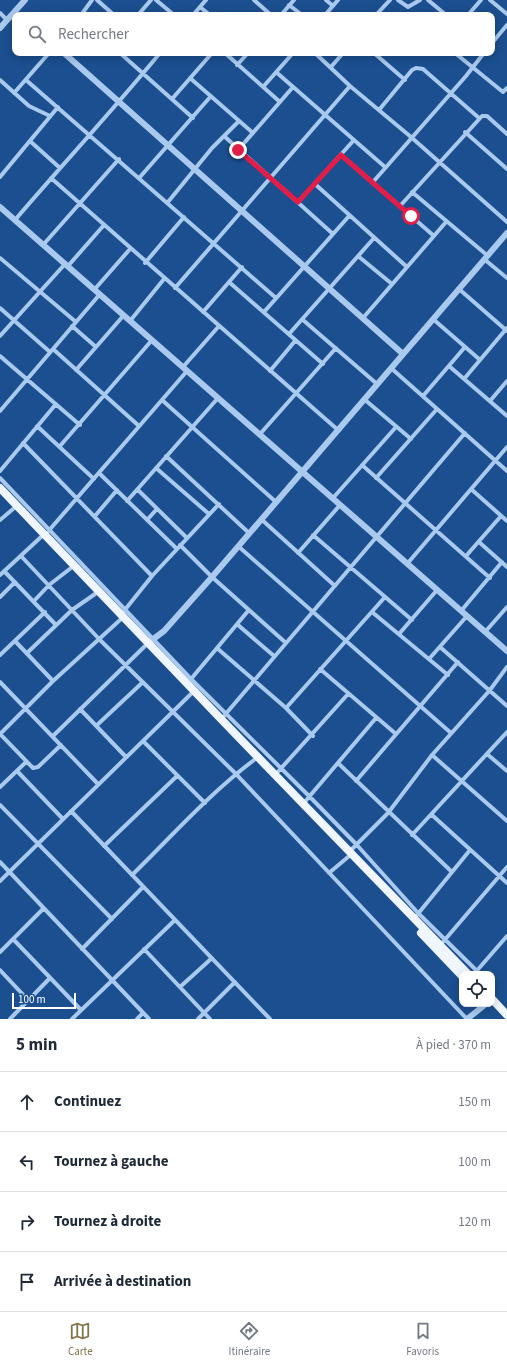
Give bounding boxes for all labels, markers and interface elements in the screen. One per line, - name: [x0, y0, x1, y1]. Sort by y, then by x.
- search box: [12, 12, 495, 56]
- icon: search: [26, 23, 48, 45]
- text: Rechercher: [58, 24, 129, 45]
- route end: [229, 141, 247, 159]
- route start: [402, 207, 420, 225]
- map controls: [459, 971, 495, 1007]
- button: locate: [459, 971, 495, 1007]
- scale bar: [12, 991, 76, 1010]
- text: 100 m: [18, 992, 46, 1007]
- text: 5 min: [16, 1033, 57, 1057]
- text: À pied · 370 m: [416, 1036, 491, 1054]
- icon: ahead: [16, 1091, 38, 1113]
- text: Continuez: [54, 1091, 121, 1112]
- text: 150 m: [458, 1093, 491, 1111]
- icon: left: [16, 1151, 38, 1173]
- text: Tournez à gauche: [54, 1151, 169, 1172]
- text: 100 m: [458, 1153, 491, 1171]
- icon: right: [16, 1211, 38, 1233]
- text: Tournez à droite: [54, 1211, 161, 1232]
- text: 120 m: [458, 1213, 491, 1231]
- icon: arrive: [16, 1271, 38, 1293]
- text: Arrivée à destination: [54, 1271, 191, 1292]
- tab: Carte: [68, 1320, 93, 1359]
- tab: Itinéraire: [229, 1320, 270, 1359]
- tab: Favoris: [406, 1320, 439, 1359]

